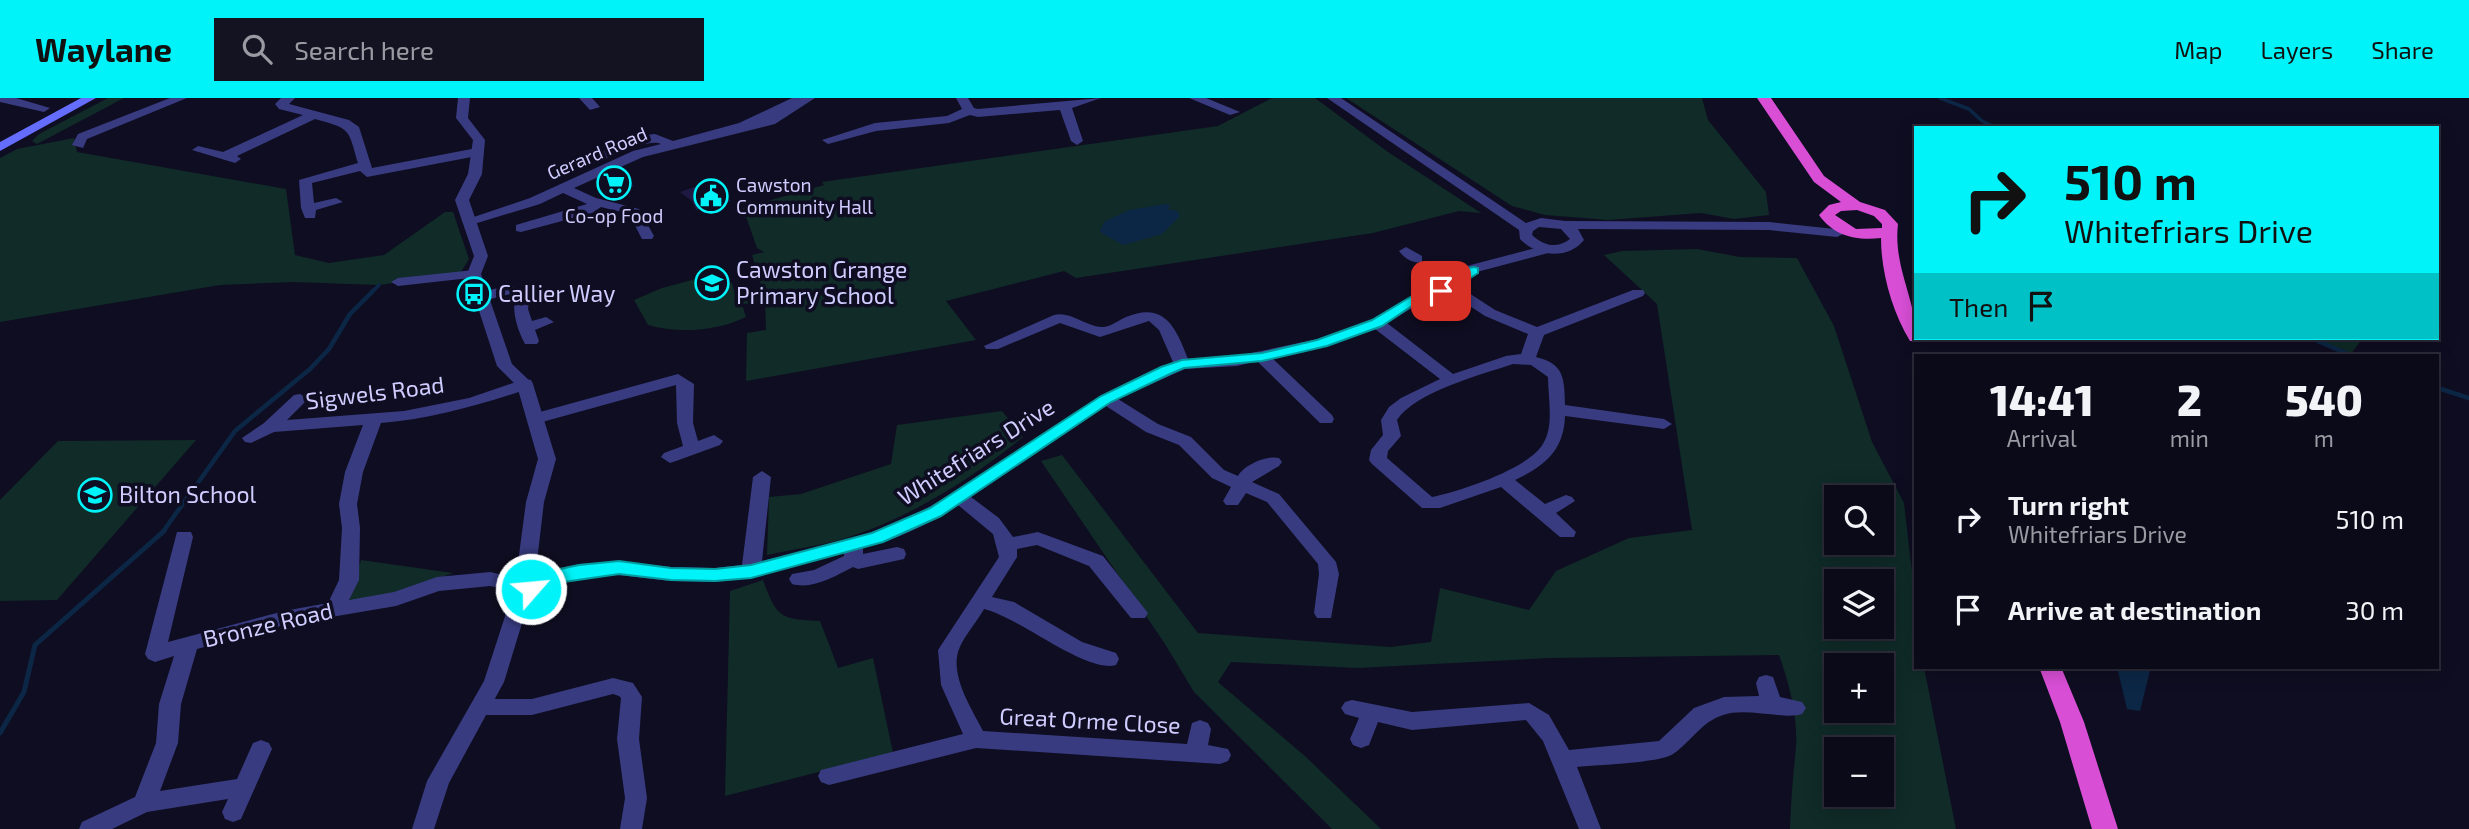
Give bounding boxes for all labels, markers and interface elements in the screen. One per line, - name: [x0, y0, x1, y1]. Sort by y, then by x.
- search box: [214, 18, 704, 81]
- text: Waylane: [35, 29, 172, 69]
- icon: search: [238, 30, 276, 68]
- text: Search here: [294, 34, 434, 65]
- text: Map: [2174, 35, 2222, 64]
- text: Layers: [2260, 35, 2333, 64]
- text: Share: [2371, 35, 2434, 64]
- street label: Gerard Road: [543, 121, 650, 184]
- text: 510 m: [2064, 151, 2197, 210]
- icon: right: [1949, 154, 2040, 245]
- supermarket icon: Co-op Food: [595, 164, 633, 202]
- place label: Cawston Community Hall: [736, 173, 873, 218]
- public building icon: Cawston Community Hall: [692, 177, 730, 215]
- place label: Co-op Food: [565, 204, 663, 227]
- text: Whitefriars Drive: [2064, 211, 2313, 249]
- place label: Cawston Grange Primary School: [736, 255, 907, 309]
- pin: [1411, 261, 1471, 321]
- school or university icon: Cawston Grange Primary School: [693, 264, 731, 302]
- icon: arrive: [1422, 272, 1460, 310]
- bus stop icon: Callier Way: [455, 275, 493, 313]
- place label: Callier Way: [498, 279, 615, 307]
- icon: arrive: [2022, 287, 2060, 325]
- text: Then: [1949, 291, 2008, 322]
- street label: Sigwels Road: [304, 370, 446, 414]
- text: 14:41: [1990, 374, 2094, 424]
- text: 2: [2177, 374, 2202, 424]
- text: 540: [2285, 374, 2363, 424]
- street label: Whitefriars Drive: [892, 392, 1059, 510]
- text: Arrival: [2007, 424, 2077, 452]
- text: min: [2170, 424, 2209, 452]
- text: m: [2314, 424, 2334, 452]
- school or university icon: Bilton School: [76, 476, 114, 514]
- place label: Bilton School: [119, 480, 257, 508]
- map controls: [1824, 485, 1894, 807]
- button: search: [1824, 485, 1894, 555]
- text: Turn right: [2008, 489, 2129, 520]
- icon: right: [1949, 500, 1987, 538]
- text: 510 m: [2335, 503, 2404, 534]
- text: Whitefriars Drive: [2008, 520, 2187, 548]
- position arrow: [494, 552, 568, 626]
- button: layers: [1824, 569, 1894, 639]
- icon: arrive: [1949, 591, 1987, 629]
- text: Arrive at destination: [2008, 594, 2261, 625]
- text: 30 m: [2345, 594, 2404, 625]
- street label: Bronze Road: [200, 596, 335, 652]
- button: +: [1824, 653, 1894, 723]
- street label: Great Orme Close: [999, 701, 1181, 739]
- button: −: [1824, 737, 1894, 807]

